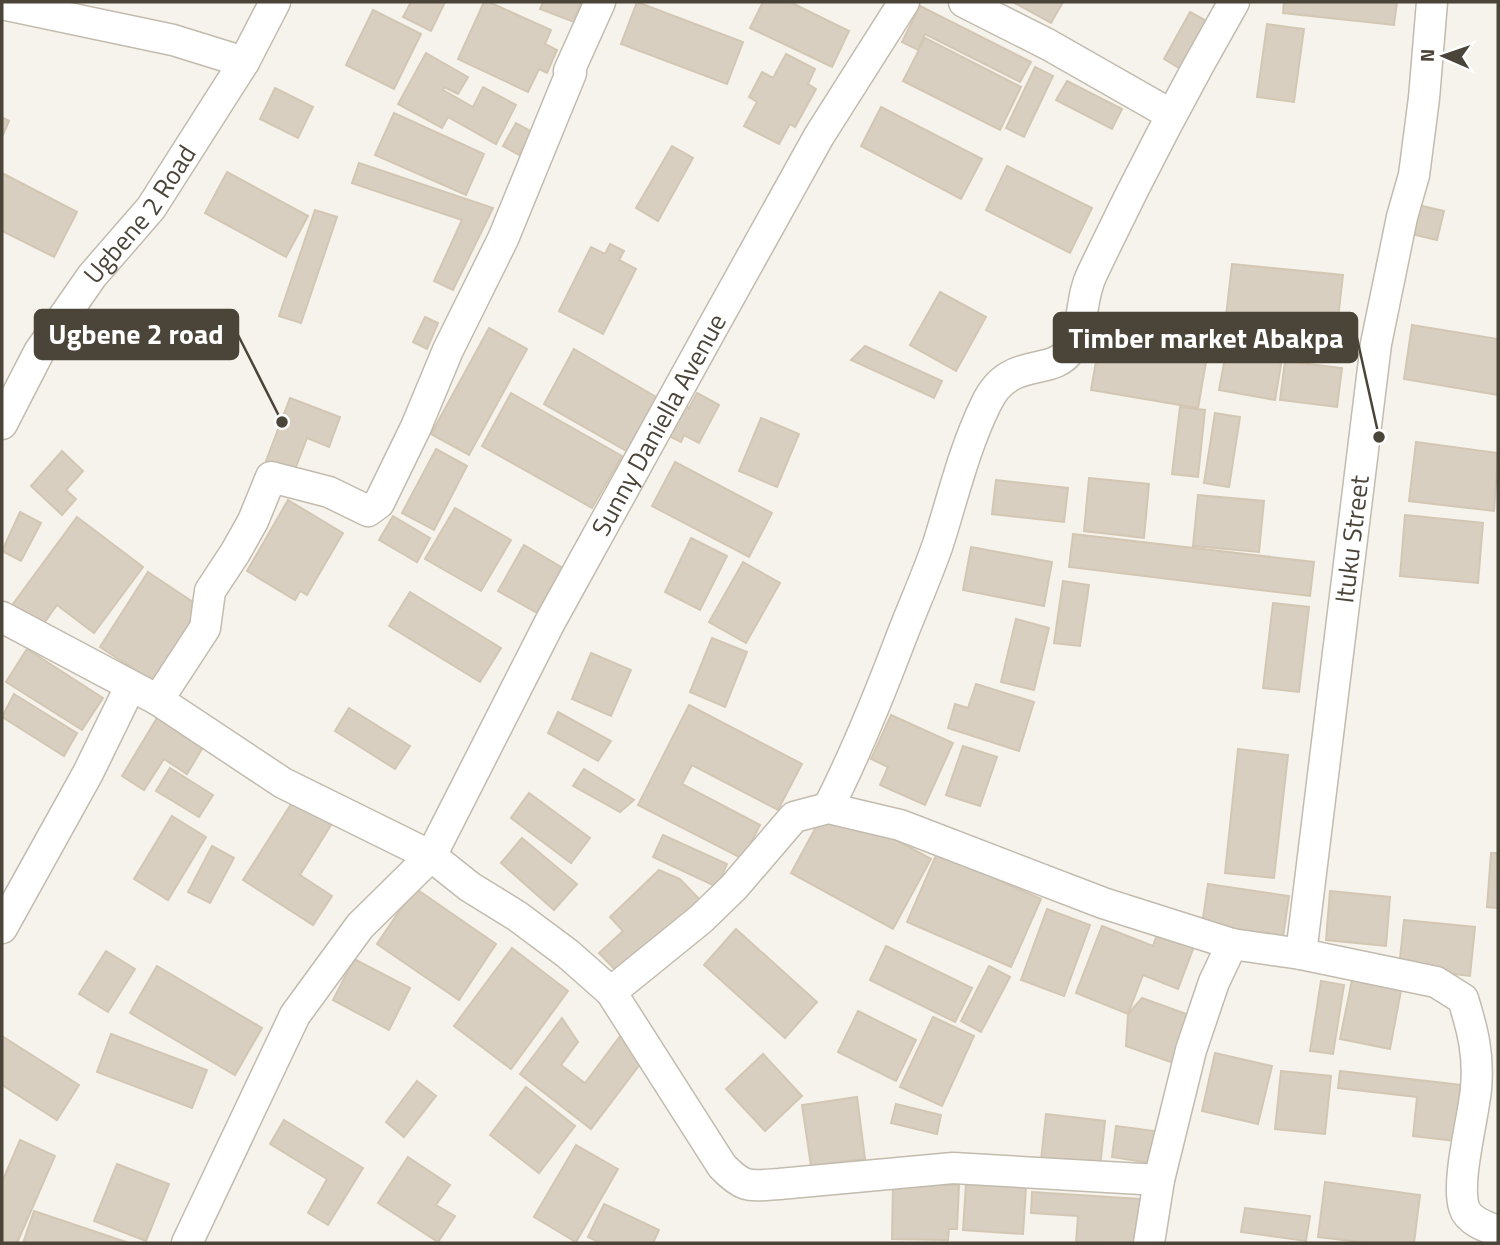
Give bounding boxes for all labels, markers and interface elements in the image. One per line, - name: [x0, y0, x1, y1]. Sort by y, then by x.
- north arrow: [1409, 21, 1479, 91]
- text: N: [1412, 48, 1441, 62]
- street label: Ugbene 2 Road: [74, 137, 205, 292]
- street label: Sunny Daniella Avenue: [581, 306, 736, 543]
- callout: Ugbene 2 road: [35, 310, 238, 359]
- text: Ugbene 2 road: [48, 312, 224, 355]
- callout: Timber market Abakpa: [1054, 313, 1357, 362]
- text: Timber market Abakpa: [1069, 316, 1343, 359]
- street label: Ituku Street: [1324, 473, 1379, 605]

